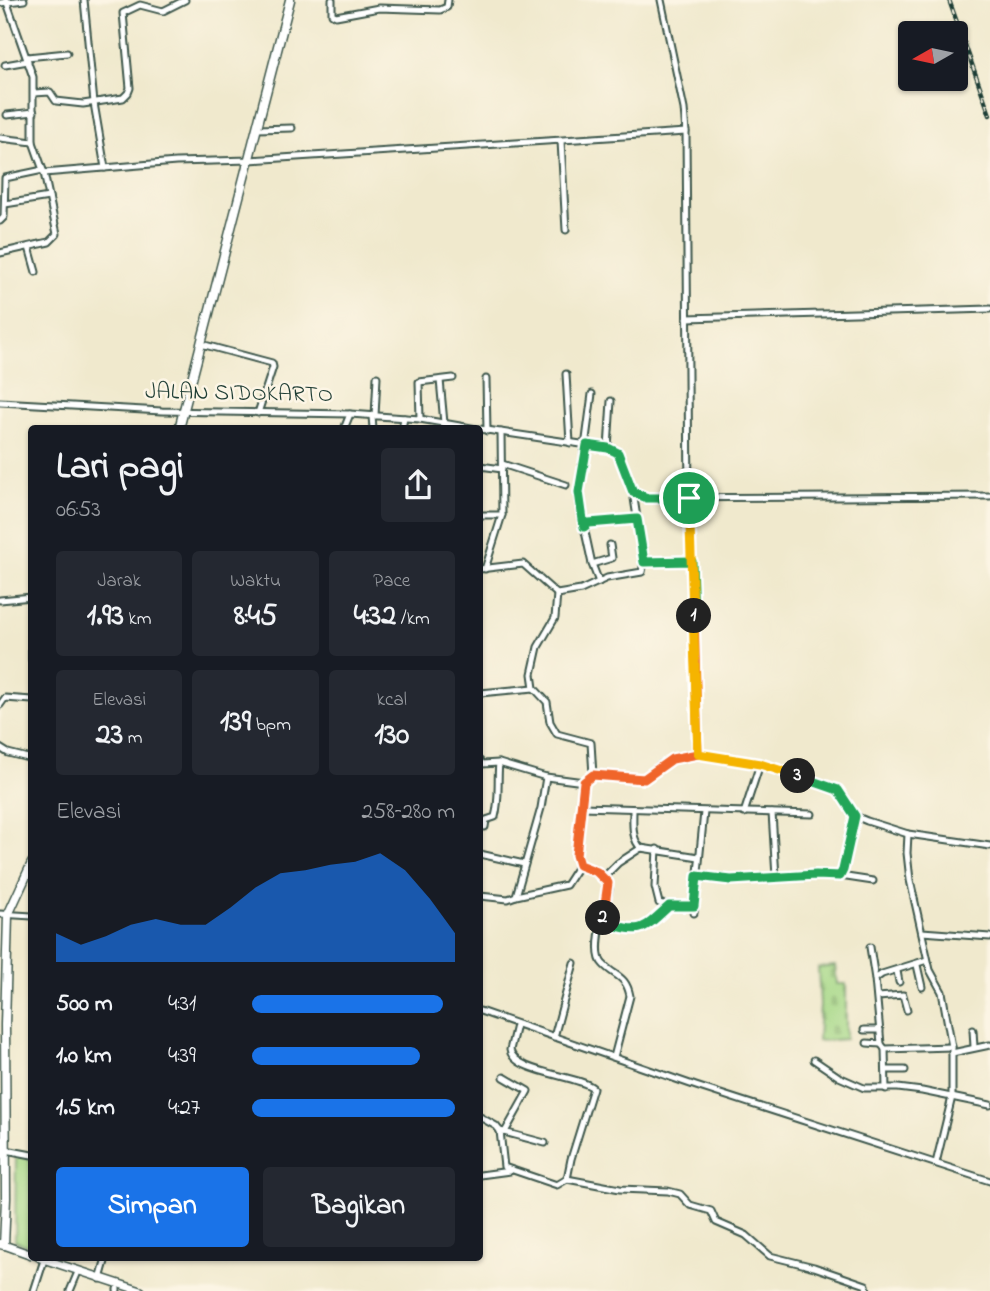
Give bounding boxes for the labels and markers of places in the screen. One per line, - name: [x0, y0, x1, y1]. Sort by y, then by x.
- pin: [659, 468, 719, 528]
- pin: 1: [676, 598, 712, 634]
- pin: 3: [780, 758, 816, 794]
- pin: 2: [586, 900, 620, 936]

